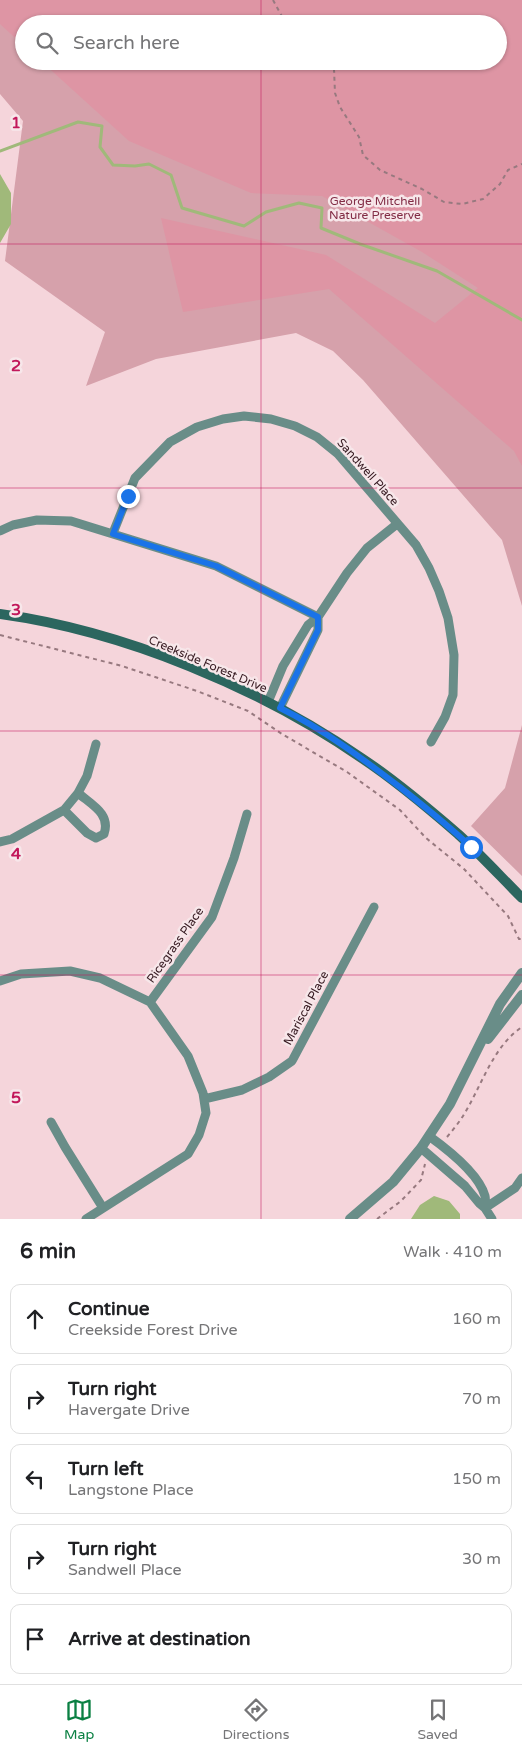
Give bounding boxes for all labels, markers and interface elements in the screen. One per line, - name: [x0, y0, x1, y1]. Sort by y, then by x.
- search box: [15, 15, 507, 70]
- icon: search: [33, 29, 61, 57]
- text: Search here: [73, 32, 180, 54]
- text: 1: [11, 113, 21, 133]
- park label: George Mitchell Nature Preserve: [329, 194, 421, 222]
- text: 2: [11, 356, 21, 376]
- street label: Sandwell Place: [334, 436, 402, 508]
- route end: [117, 485, 140, 508]
- text: 3: [11, 600, 21, 620]
- street label: Creekside Forest Drive: [147, 633, 269, 695]
- route start: [460, 836, 483, 859]
- text: 4: [11, 844, 21, 864]
- street label: Ricegrass Place: [144, 904, 206, 986]
- street label: Mariscal Place: [281, 968, 331, 1047]
- text: 5: [11, 1088, 21, 1108]
- text: 6 min: [20, 1239, 76, 1264]
- text: Walk · 410 m: [403, 1242, 502, 1262]
- text: Continue: [68, 1298, 150, 1320]
- icon: ahead: [21, 1305, 49, 1333]
- text: 160 m: [452, 1309, 501, 1329]
- text: Creekside Forest Drive: [68, 1320, 238, 1340]
- text: Turn right: [68, 1378, 156, 1400]
- icon: right: [21, 1385, 49, 1413]
- text: 70 m: [462, 1389, 501, 1409]
- text: Havergate Drive: [68, 1400, 190, 1420]
- text: Turn left: [68, 1458, 144, 1480]
- icon: left: [21, 1465, 49, 1493]
- text: 150 m: [452, 1469, 501, 1489]
- text: Langstone Place: [68, 1480, 194, 1500]
- text: Turn right: [68, 1538, 156, 1560]
- icon: right: [21, 1545, 49, 1573]
- text: 30 m: [462, 1549, 501, 1569]
- text: Sandwell Place: [68, 1560, 182, 1580]
- icon: arrive: [21, 1625, 49, 1653]
- text: Arrive at destination: [68, 1628, 251, 1650]
- tab: Map: [64, 1696, 94, 1743]
- tab: Directions: [222, 1696, 289, 1743]
- tab: Saved: [417, 1696, 458, 1743]

